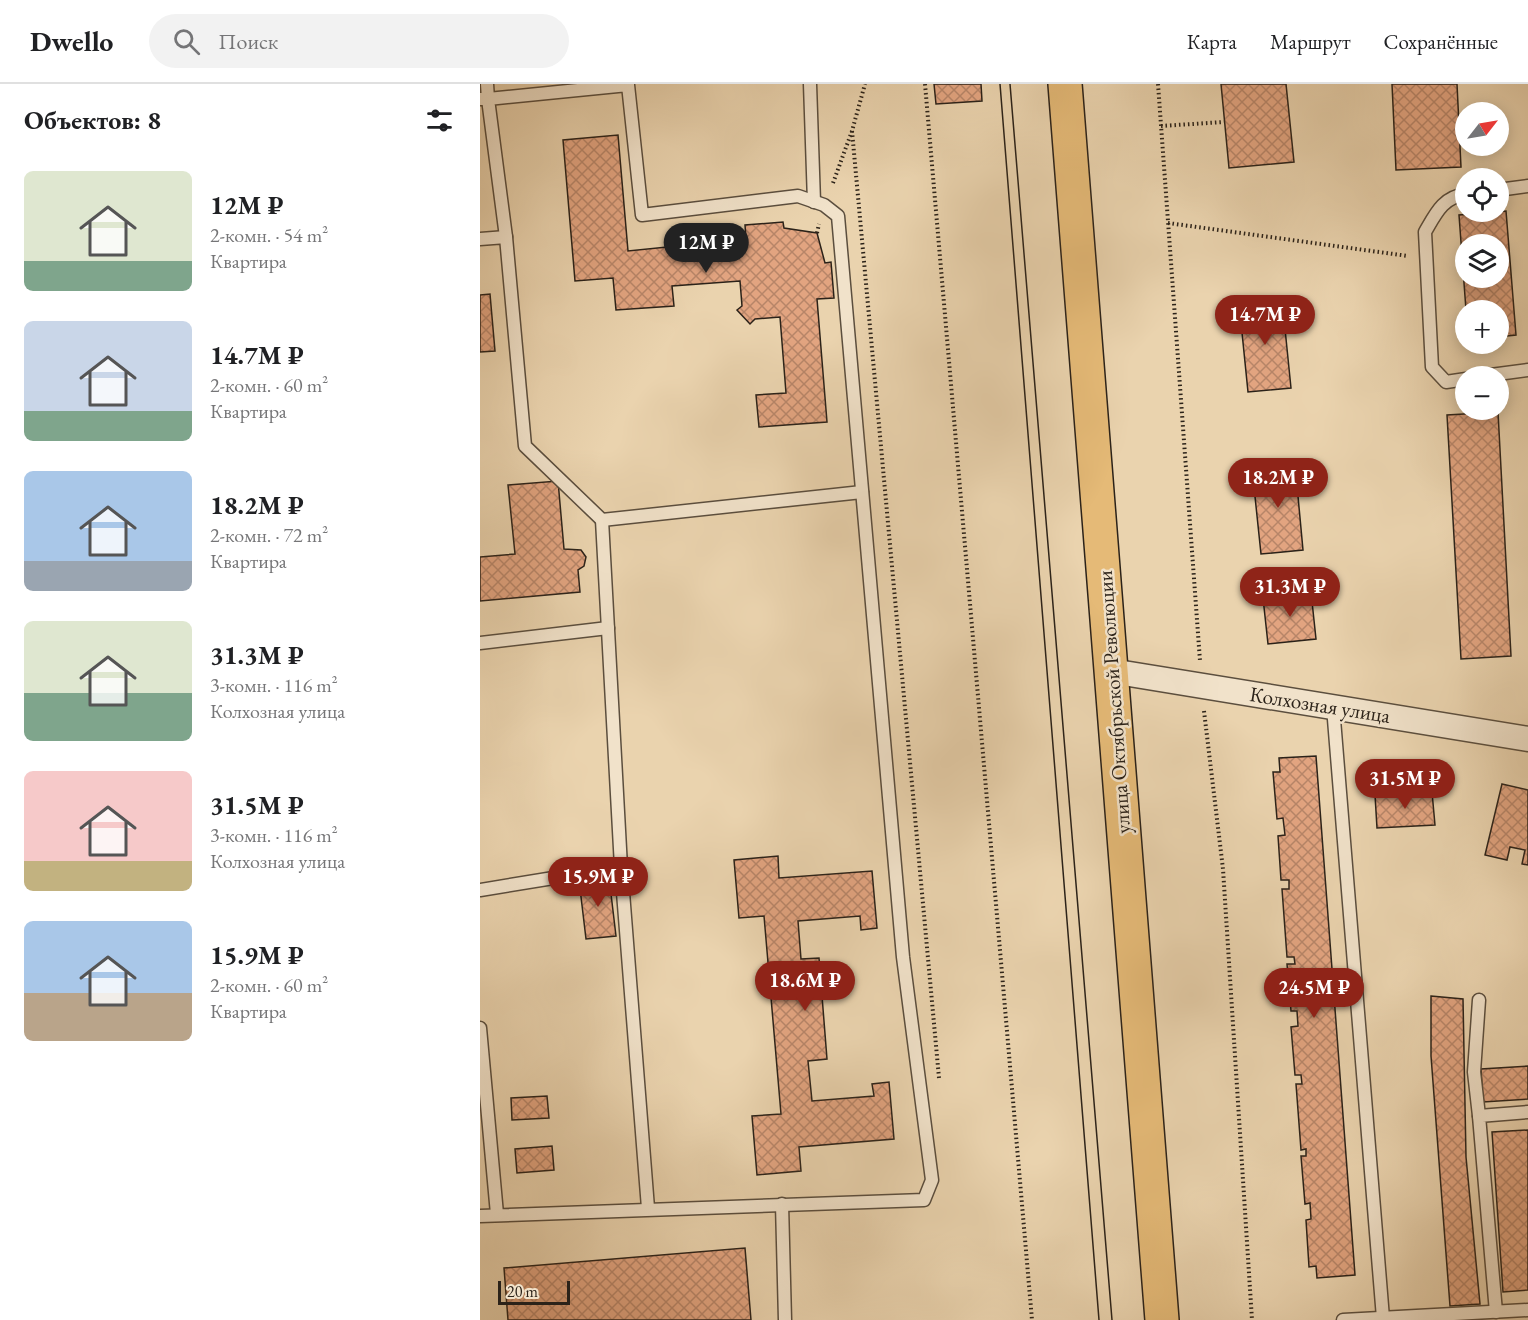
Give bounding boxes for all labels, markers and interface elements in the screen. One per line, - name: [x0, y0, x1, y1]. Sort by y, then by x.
- search box: [149, 14, 569, 68]
- text: Dwello: [30, 23, 113, 59]
- icon: search: [170, 25, 203, 58]
- text: Поиск: [218, 27, 278, 56]
- text: Карта: [1187, 28, 1237, 55]
- text: Маршрут: [1270, 28, 1351, 55]
- text: Сохранённые: [1384, 28, 1498, 55]
- north arrow: [1455, 102, 1509, 156]
- map controls: [1455, 102, 1509, 420]
- text: Объектов: 8: [24, 103, 161, 137]
- icon: filters: [423, 104, 456, 137]
- button: locate: [1455, 168, 1509, 222]
- text: 12M ₽: [210, 188, 284, 222]
- icon: home: [72, 195, 144, 267]
- text: 2-комн. · 54 m²: [210, 222, 328, 248]
- pin: 12M ₽: [664, 223, 748, 274]
- text: 12M ₽: [678, 229, 734, 255]
- button: layers: [1455, 234, 1509, 288]
- text: Квартира: [210, 248, 287, 274]
- pin: 14.7M ₽: [1210, 295, 1320, 346]
- button: +: [1455, 300, 1509, 354]
- text: 14.7M ₽: [1229, 301, 1301, 327]
- text: 14.7M ₽: [210, 338, 304, 372]
- icon: home: [72, 345, 144, 417]
- button: −: [1455, 366, 1509, 420]
- text: 2-комн. · 60 m²: [210, 372, 328, 398]
- text: Квартира: [210, 398, 287, 424]
- pin: 18.2M ₽: [1223, 458, 1333, 509]
- text: 18.2M ₽: [1242, 464, 1314, 490]
- text: 18.2M ₽: [210, 488, 304, 522]
- icon: home: [72, 495, 144, 567]
- text: 2-комн. · 72 m²: [210, 522, 328, 548]
- text: Квартира: [210, 548, 287, 574]
- pin: 31.3M ₽: [1235, 567, 1345, 618]
- street label: улица Октябрьской Революции: [1091, 569, 1136, 835]
- text: 31.3M ₽: [1254, 573, 1326, 599]
- text: 31.3M ₽: [210, 638, 304, 672]
- icon: home: [72, 645, 144, 717]
- text: 3-комн. · 116 m²: [210, 672, 338, 698]
- street label: Колхозная улица: [1248, 680, 1393, 729]
- text: Колхозная улица: [210, 698, 345, 724]
- pin: 31.5M ₽: [1350, 759, 1460, 810]
- text: 31.5M ₽: [1369, 765, 1441, 791]
- text: 31.5M ₽: [210, 788, 304, 822]
- icon: home: [72, 795, 144, 867]
- text: 3-комн. · 116 m²: [210, 822, 338, 848]
- text: Колхозная улица: [210, 848, 345, 874]
- pin: 15.9M ₽: [543, 857, 653, 908]
- text: 15.9M ₽: [562, 863, 634, 889]
- text: 15.9M ₽: [210, 938, 304, 972]
- icon: home: [72, 945, 144, 1017]
- pin: 18.6M ₽: [750, 961, 860, 1012]
- text: 18.6M ₽: [769, 967, 841, 993]
- pin: 24.5M ₽: [1259, 968, 1369, 1019]
- text: 2-комн. · 60 m²: [210, 972, 328, 998]
- text: 24.5M ₽: [1278, 974, 1350, 1000]
- text: Квартира: [210, 998, 287, 1024]
- scale bar: [498, 1278, 570, 1306]
- text: 20 m: [507, 1281, 538, 1302]

